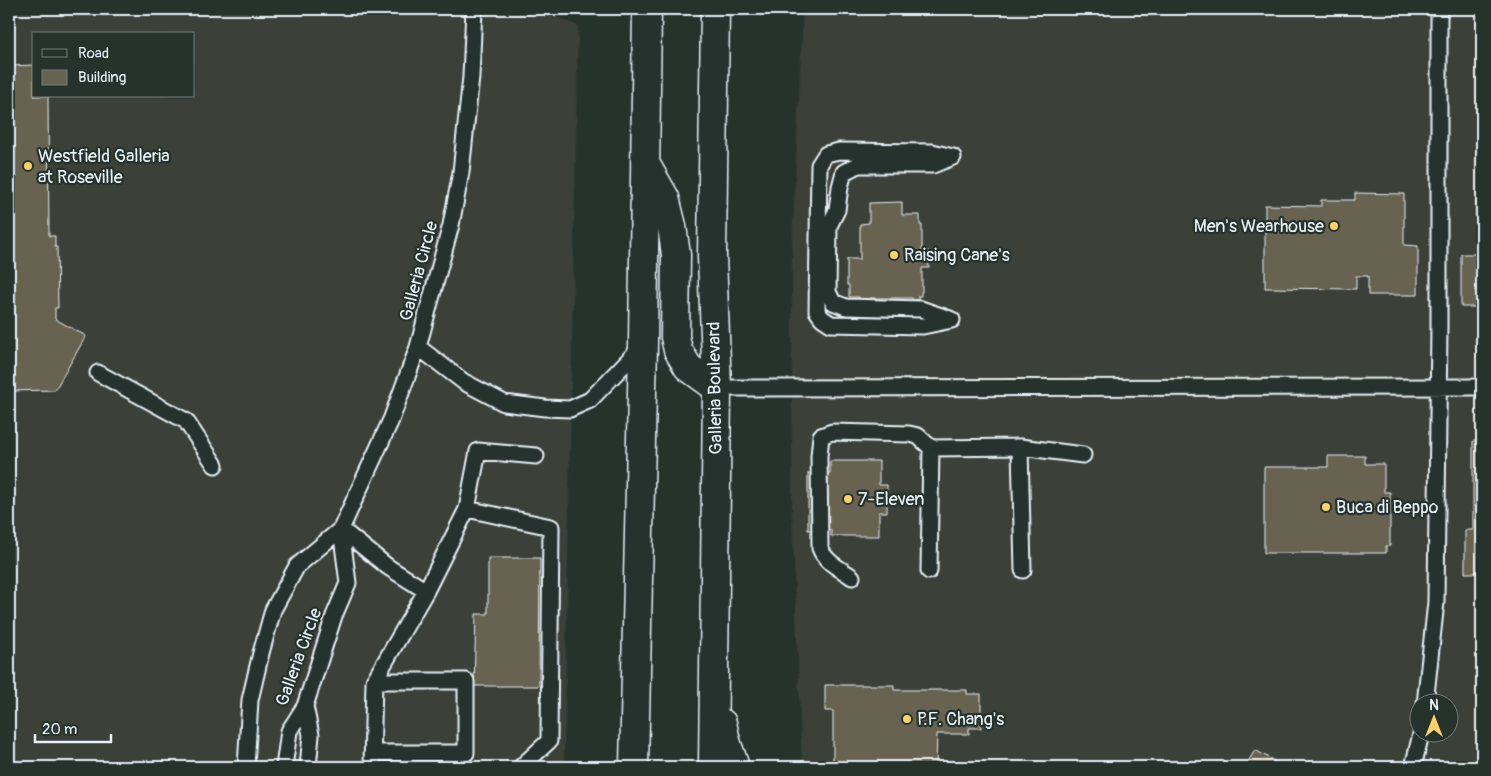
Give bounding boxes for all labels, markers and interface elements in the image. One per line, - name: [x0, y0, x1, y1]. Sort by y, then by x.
- legend: [32, 32, 195, 98]
- text: Road: [78, 44, 109, 63]
- text: Building: [78, 68, 126, 87]
- place label: Westfield Galleria at Roseville: [38, 145, 170, 189]
- marker: Westfield Galleria at Roseville: [22, 160, 34, 172]
- place label: Men's Wearhouse: [1194, 215, 1324, 238]
- street label: Galleria Circle: [395, 218, 443, 324]
- marker: Men's Wearhouse: [1328, 220, 1340, 232]
- place label: Raising Cane's: [904, 244, 1010, 267]
- marker: Raising Cane's: [888, 249, 900, 261]
- street label: Galleria Boulevard: [702, 321, 728, 455]
- place label: 7-Eleven: [858, 488, 925, 511]
- marker: 7-Eleven: [842, 493, 854, 505]
- place label: Buca di Beppo: [1336, 496, 1439, 519]
- marker: Buca di Beppo: [1320, 501, 1332, 513]
- street label: Galleria Circle: [271, 605, 327, 709]
- north arrow: [1408, 694, 1458, 744]
- text: N: [1429, 697, 1439, 714]
- place label: P.F. Chang's: [917, 708, 1004, 731]
- scale bar: [35, 711, 111, 743]
- marker: P.F. Chang's: [901, 713, 913, 725]
- text: 20 m: [42, 720, 77, 739]

